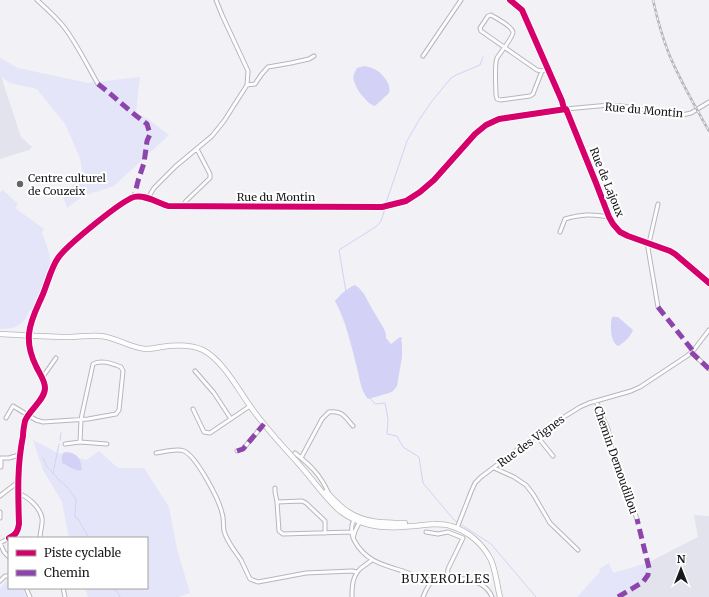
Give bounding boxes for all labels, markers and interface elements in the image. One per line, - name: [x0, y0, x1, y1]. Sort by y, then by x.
- street label: Rue du Montin: [604, 100, 684, 120]
- street label: Rue de Lajoux: [587, 145, 628, 219]
- place label: Centre culturel de Couzeix: [28, 171, 107, 198]
- marker: Centre culturel de Couzeix: [15, 179, 25, 189]
- street label: Rue du Montin: [237, 190, 316, 204]
- street label: Chemin Demoudillou: [591, 404, 641, 516]
- street label: Rue des Vignes: [495, 412, 567, 470]
- legend: [8, 537, 148, 589]
- text: Piste cyclable: [44, 545, 121, 560]
- north arrow: [661, 549, 701, 589]
- text: N: [677, 552, 686, 566]
- text: Chemin: [44, 565, 90, 580]
- district label: BUXEROLLES: [401, 571, 491, 586]

